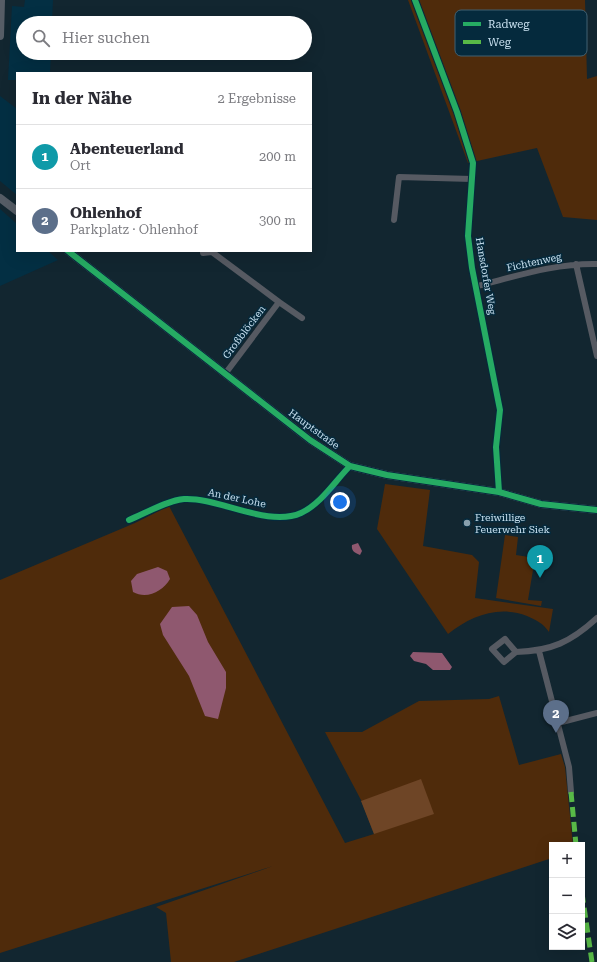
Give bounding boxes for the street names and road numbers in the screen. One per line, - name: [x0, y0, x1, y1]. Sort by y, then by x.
- street label: Hansdorfer Weg: [474, 236, 498, 316]
- street label: Fichtenweg: [506, 251, 563, 273]
- street label: Großblöcken: [221, 303, 268, 361]
- street label: Hauptstraße: [287, 407, 342, 451]
- street label: An der Lohe: [207, 487, 267, 510]

